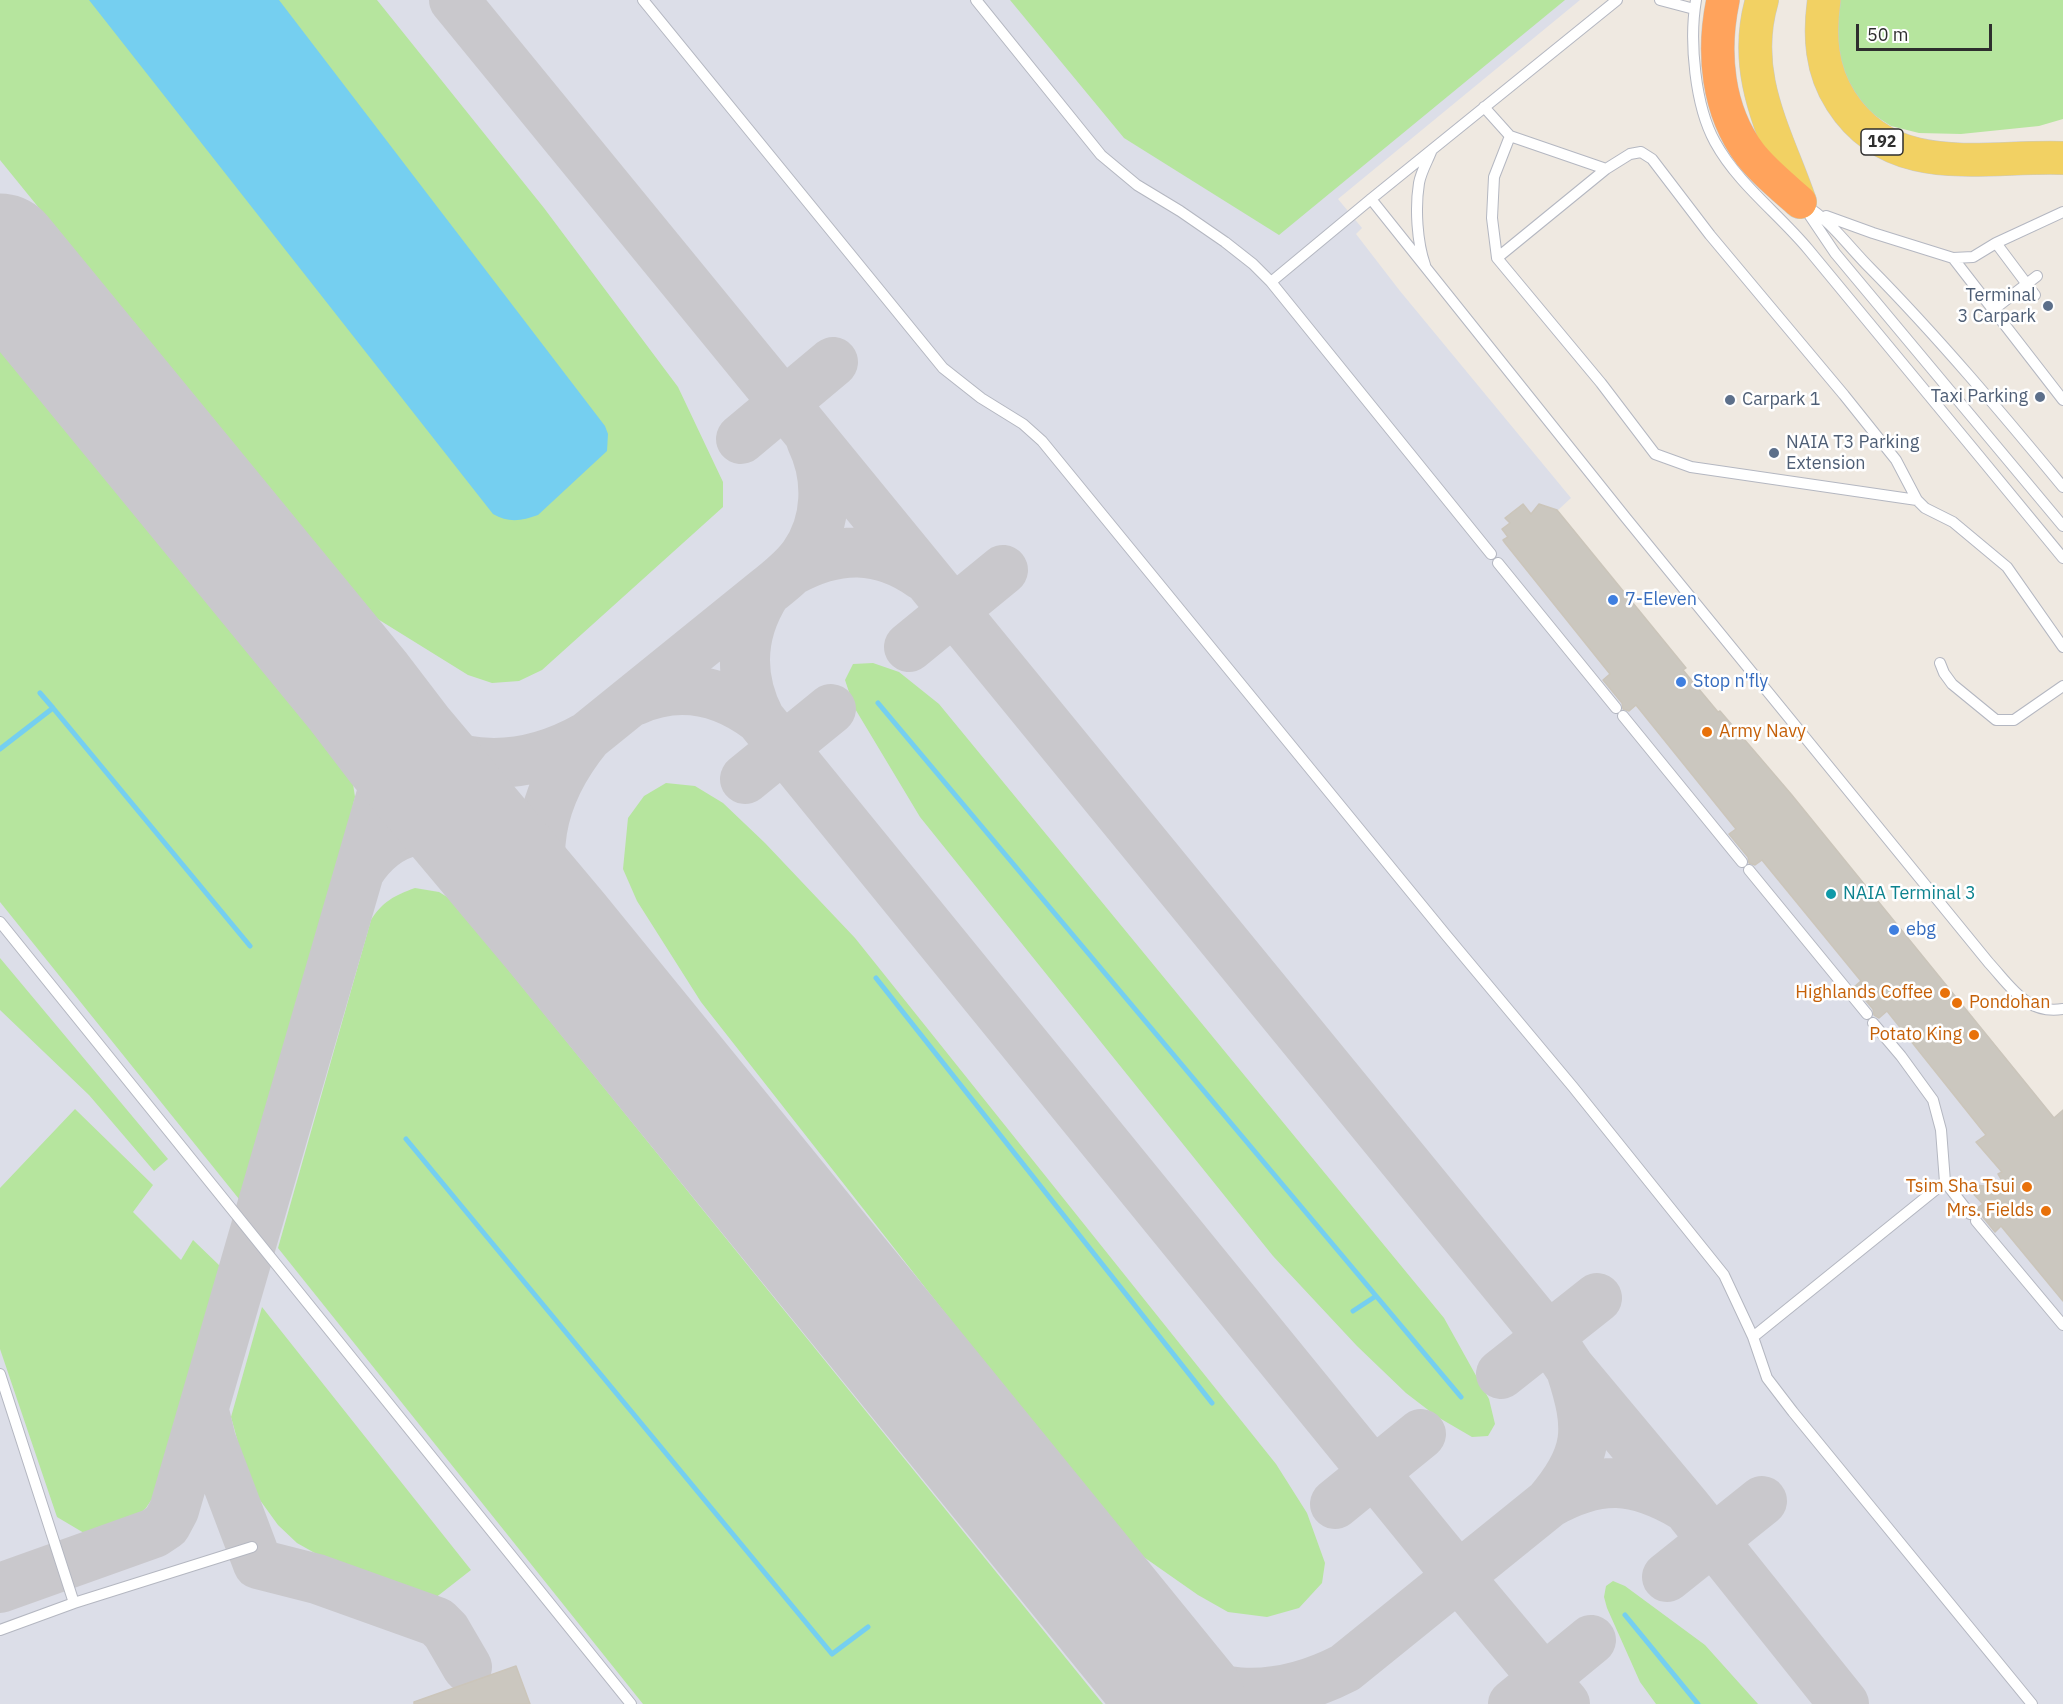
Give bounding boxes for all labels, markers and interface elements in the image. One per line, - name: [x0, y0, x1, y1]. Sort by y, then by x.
- scale bar: [1859, 12, 1996, 50]
- text: 50 m: [1867, 23, 1909, 46]
- road number: 192: [1861, 129, 1903, 155]
- place label: Terminal 3 Carpark: [1957, 285, 2036, 328]
- marker: Terminal 3 Carpark: [2041, 299, 2055, 313]
- place label: Taxi Parking: [1931, 386, 2028, 408]
- place label: Carpark 1: [1742, 389, 1821, 411]
- marker: Taxi Parking: [2033, 390, 2047, 404]
- marker: Carpark 1: [1723, 393, 1737, 407]
- place label: NAIA T3 Parking Extension: [1786, 432, 1919, 474]
- marker: NAIA T3 Parking Extension: [1767, 446, 1781, 460]
- place label: 7-Eleven: [1625, 589, 1697, 611]
- marker: 7-Eleven: [1606, 593, 1620, 607]
- place label: Stop n'fly: [1693, 671, 1768, 693]
- marker: Stop n'fly: [1674, 675, 1688, 689]
- place label: Army Navy: [1719, 721, 1806, 743]
- marker: Army Navy: [1700, 725, 1714, 739]
- place label: NAIA Terminal 3: [1843, 883, 1976, 905]
- marker: NAIA Terminal 3: [1824, 887, 1838, 901]
- place label: ebg: [1906, 919, 1936, 941]
- marker: ebg: [1887, 923, 1901, 937]
- place label: Highlands Coffee: [1795, 982, 1933, 1004]
- marker: Highlands Coffee: [1938, 986, 1952, 1000]
- place label: Pondohan: [1969, 992, 2050, 1014]
- marker: Pondohan: [1950, 996, 1964, 1010]
- place label: Potato King: [1869, 1024, 1962, 1046]
- marker: Potato King: [1967, 1028, 1981, 1042]
- place label: Tsim Sha Tsui: [1906, 1176, 2015, 1198]
- marker: Tsim Sha Tsui: [2020, 1180, 2034, 1194]
- place label: Mrs. Fields: [1946, 1200, 2034, 1222]
- marker: Mrs. Fields: [2039, 1204, 2053, 1218]

